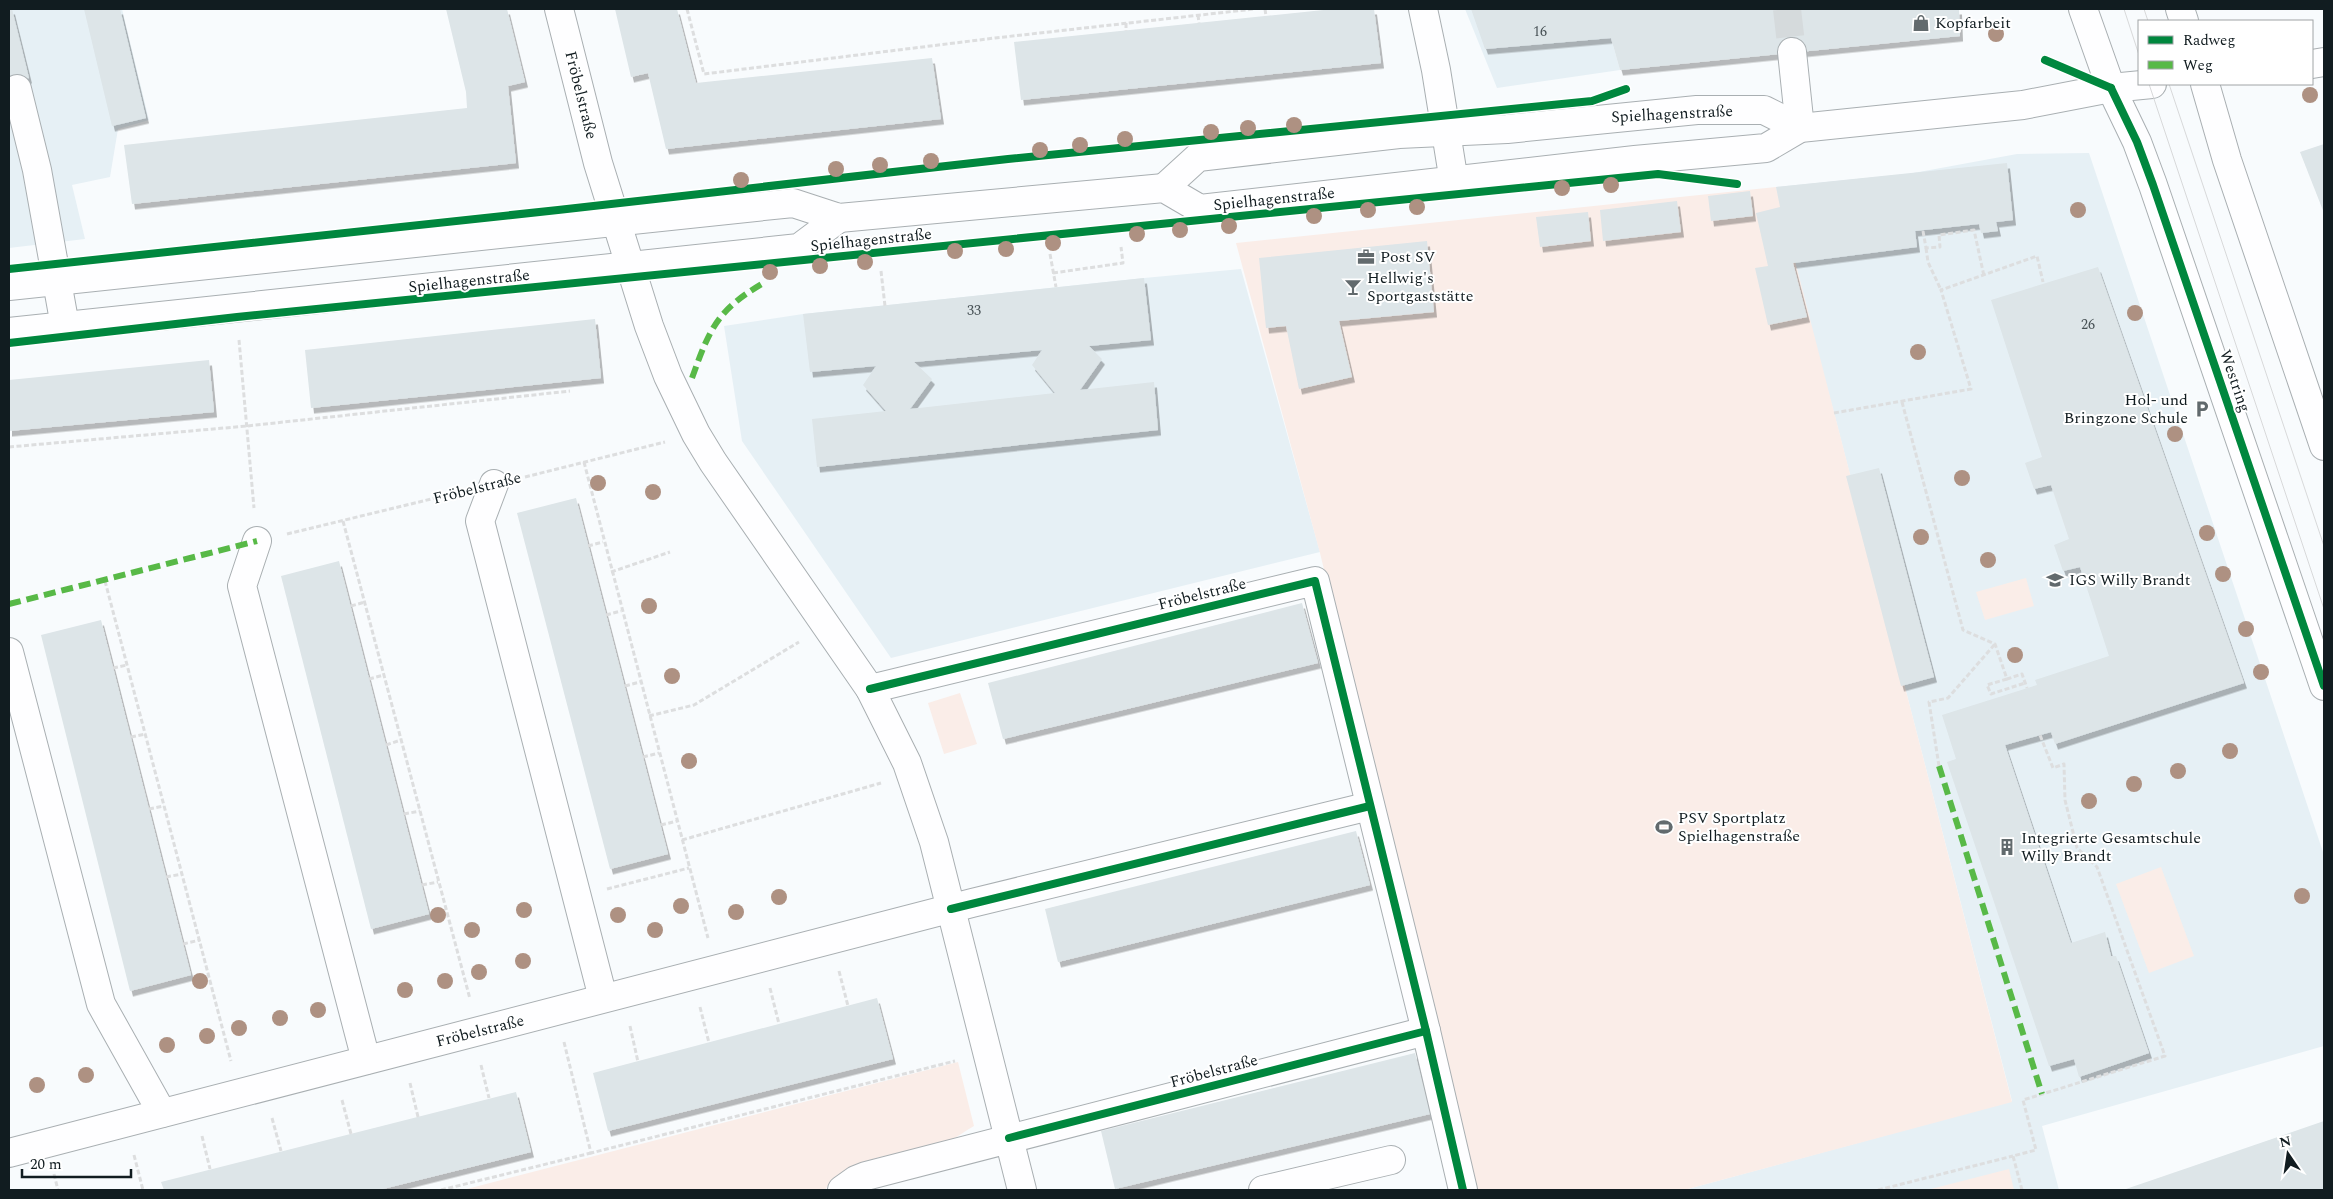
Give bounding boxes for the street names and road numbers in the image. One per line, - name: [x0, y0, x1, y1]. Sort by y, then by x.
- street label: Fröbelstraße: [558, 48, 604, 142]
- street label: Spielhagenstraße: [1610, 99, 1734, 129]
- street label: Spielhagenstraße: [1212, 181, 1336, 217]
- street label: Spielhagenstraße: [809, 222, 933, 258]
- street label: Spielhagenstraße: [407, 263, 531, 299]
- street label: Westring: [2213, 346, 2257, 416]
- street label: Fröbelstraße: [430, 465, 524, 511]
- street label: Fröbelstraße: [1155, 571, 1249, 617]
- street label: Fröbelstraße: [433, 1008, 527, 1054]
- street label: Fröbelstraße: [1167, 1048, 1261, 1094]

